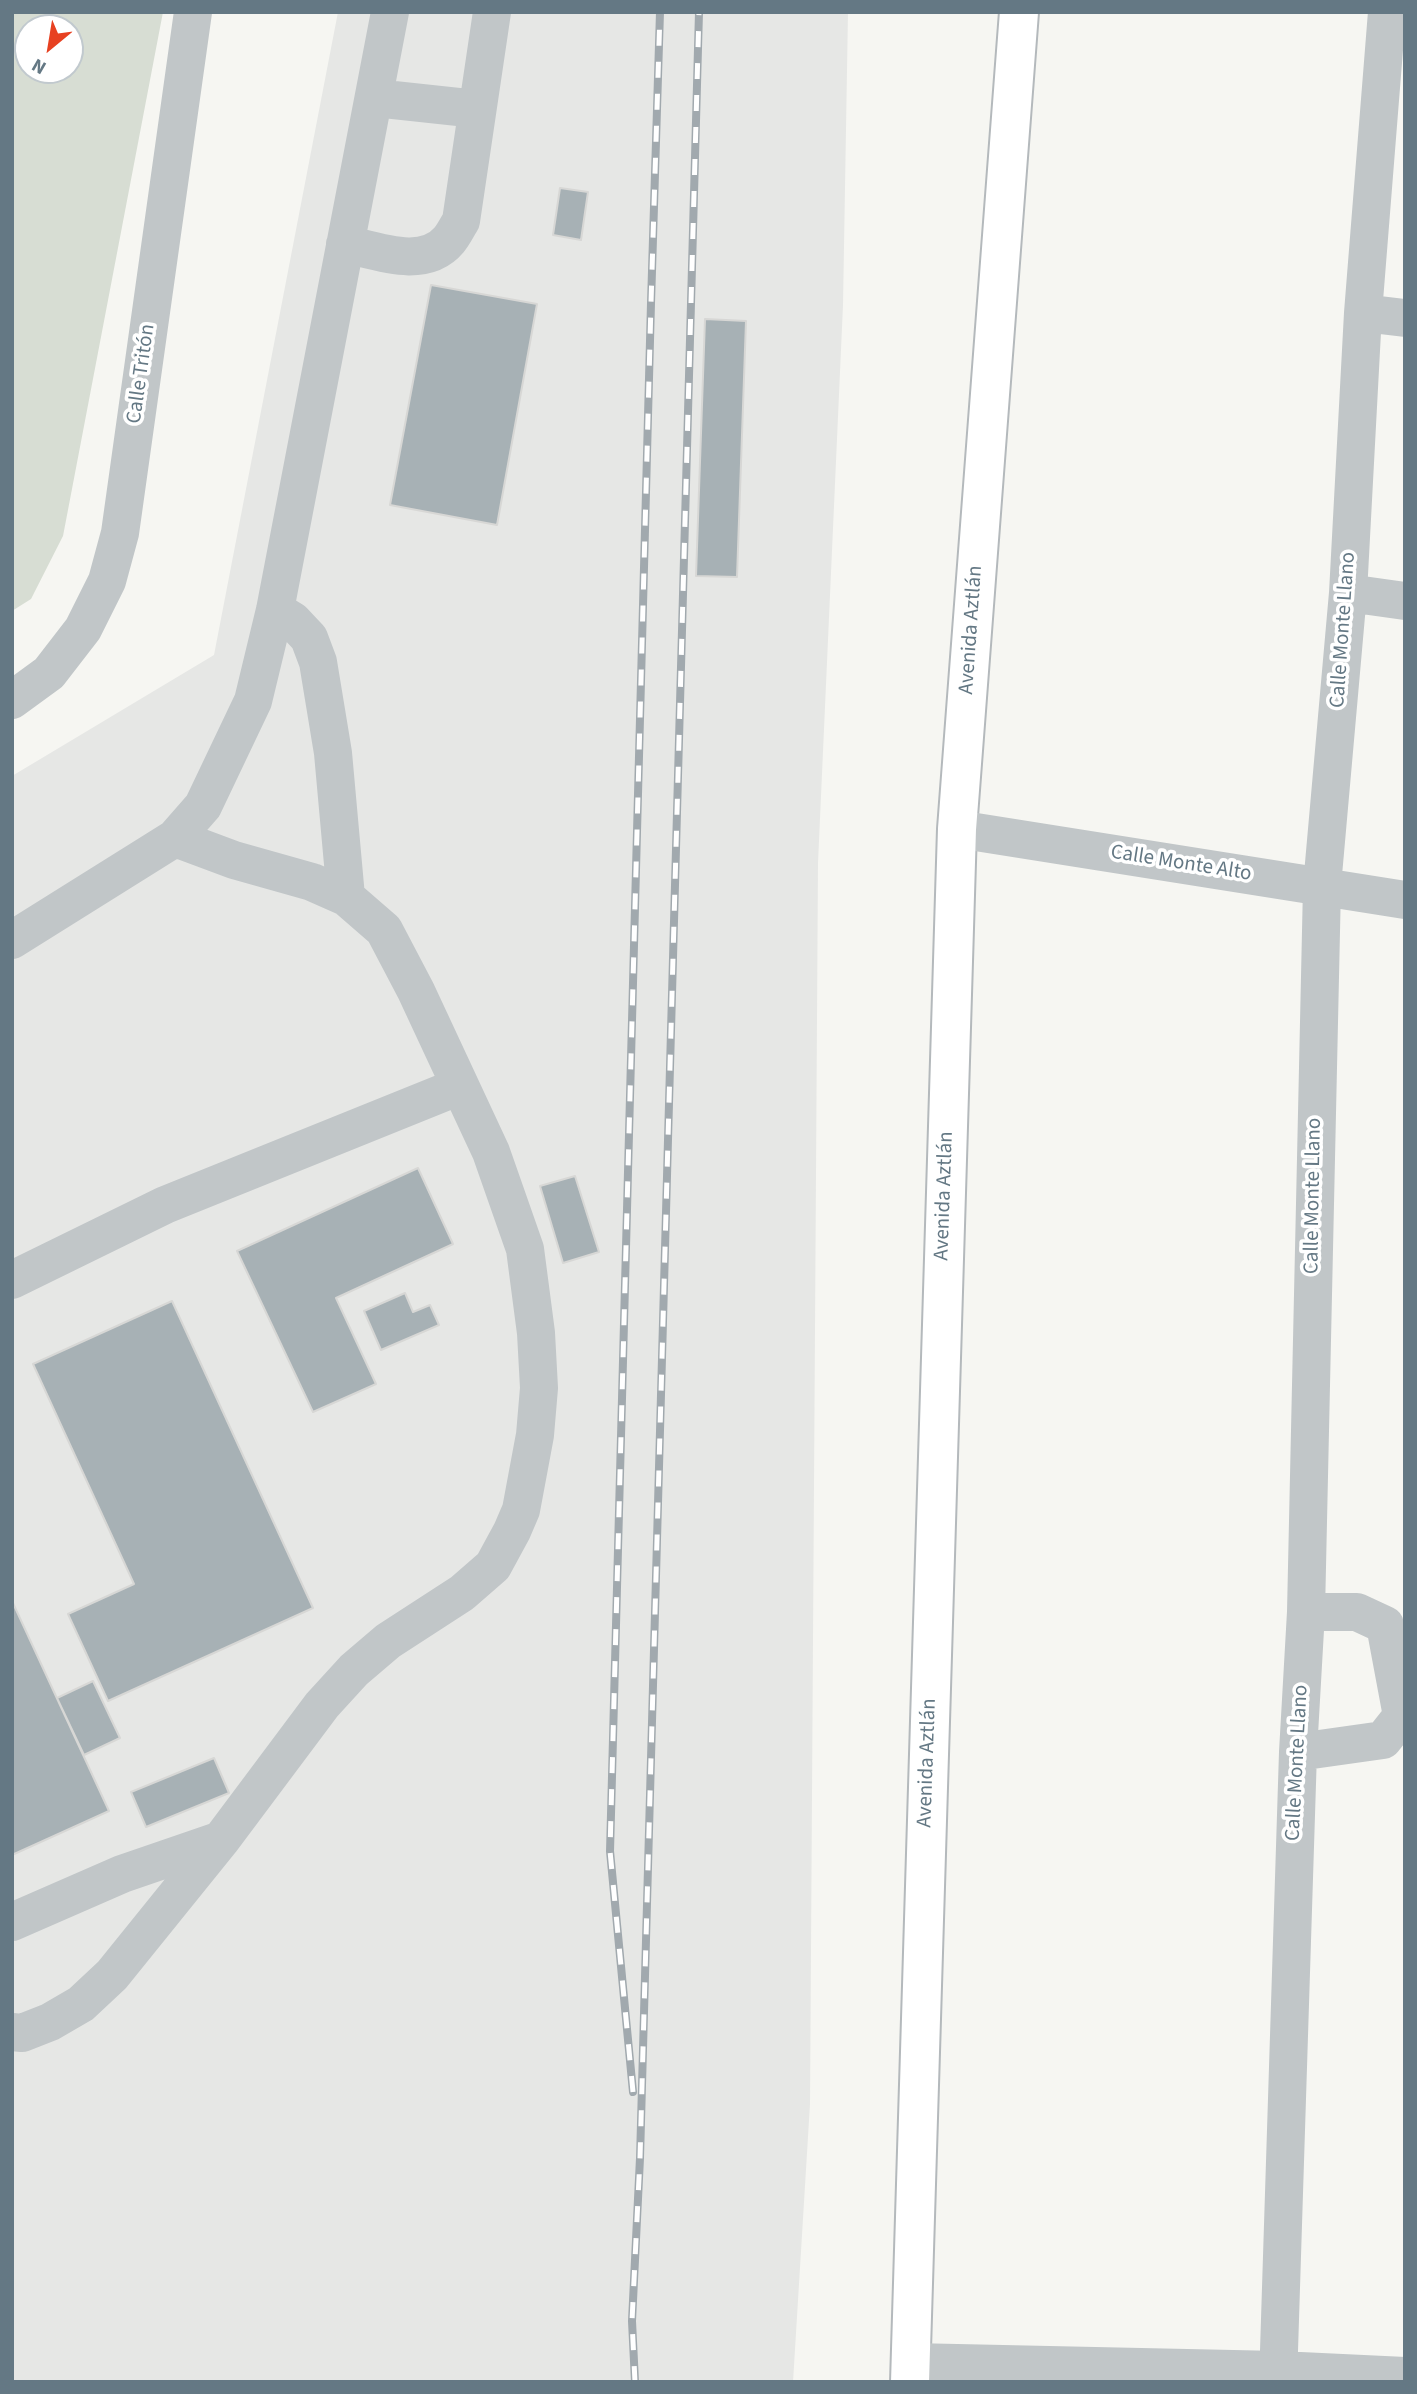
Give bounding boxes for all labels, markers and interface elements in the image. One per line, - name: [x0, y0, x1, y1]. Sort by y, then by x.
- north arrow: [14, 14, 84, 84]
- text: N: [27, 51, 51, 81]
- street label: Calle Tritón: [123, 323, 161, 425]
- street label: Calle Monte Llano: [1326, 551, 1362, 709]
- street label: Avenida Aztlán: [955, 565, 989, 695]
- street label: Calle Monte Alto: [1109, 840, 1253, 888]
- street label: Calle Monte Llano: [1300, 1118, 1328, 1274]
- street label: Avenida Aztlán: [930, 1131, 960, 1261]
- street label: Calle Monte Llano: [1281, 1684, 1315, 1842]
- street label: Avenida Aztlán: [913, 1698, 943, 1828]

